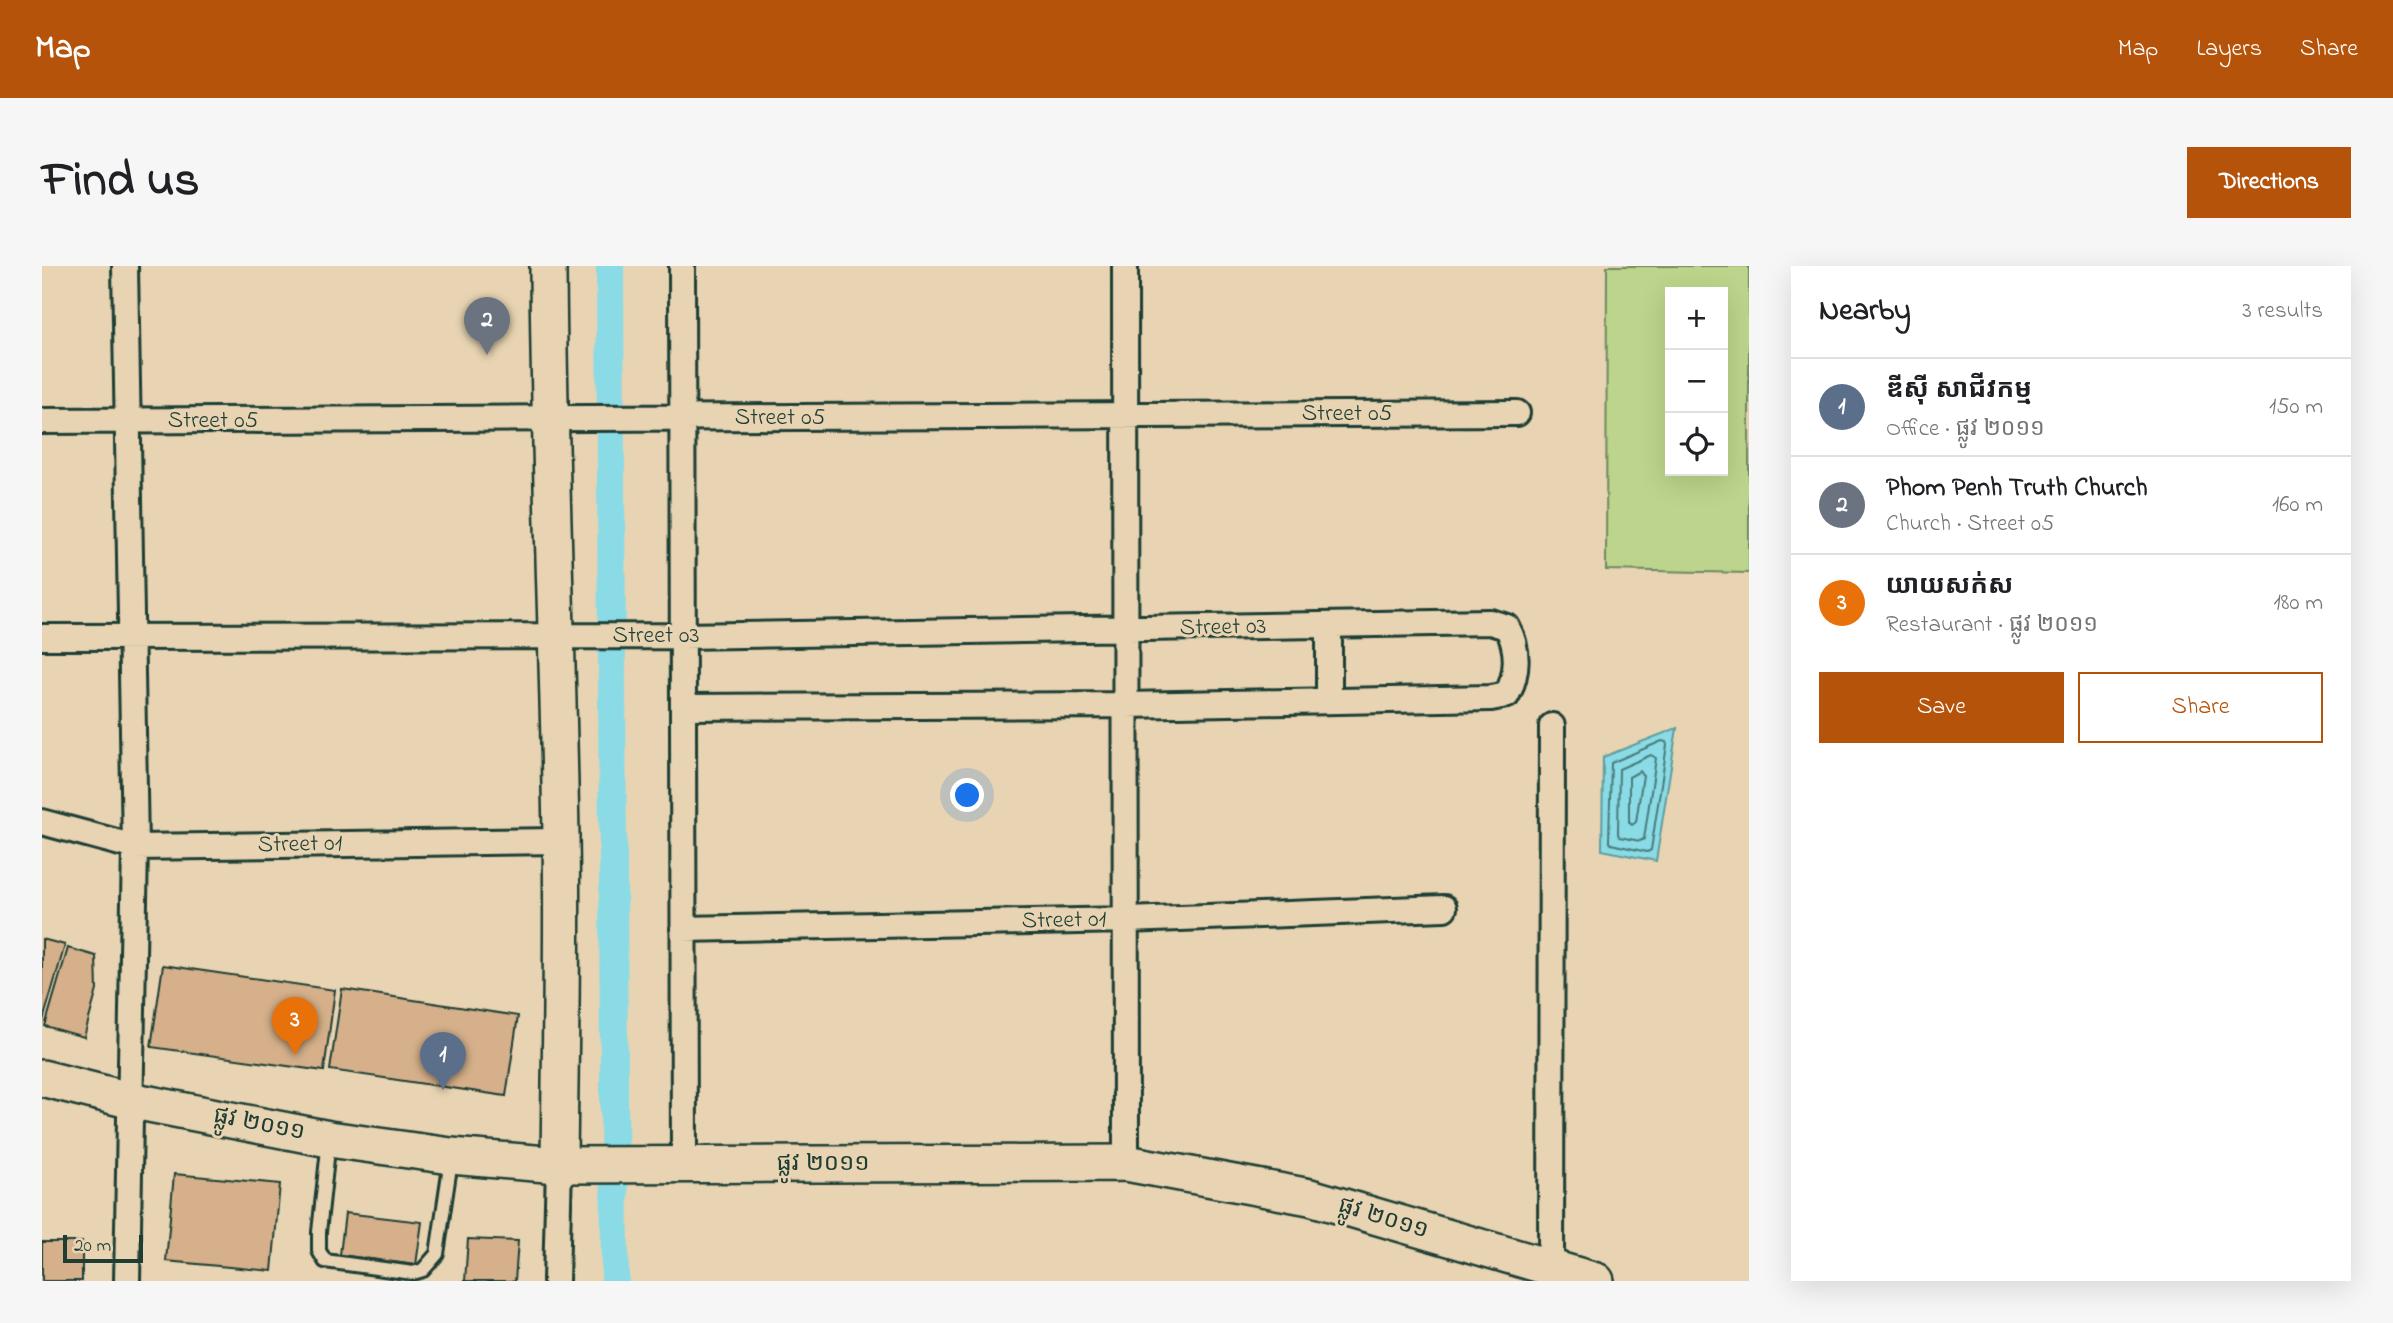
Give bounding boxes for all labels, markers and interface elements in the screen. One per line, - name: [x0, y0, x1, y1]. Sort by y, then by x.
- text: Map: [35, 25, 91, 73]
- text: Map: [2118, 32, 2158, 67]
- text: Layers: [2196, 32, 2262, 67]
- text: Share: [2300, 32, 2358, 67]
- text: Find us: [42, 146, 199, 218]
- button: Directions: [2187, 147, 2351, 218]
- map controls: [1665, 287, 1728, 476]
- button: +: [1665, 287, 1728, 350]
- text: Nearby: [1819, 290, 1911, 334]
- text: 3 results: [2242, 295, 2323, 328]
- pin: 2: [464, 297, 510, 355]
- button: −: [1665, 350, 1728, 413]
- text: ឌីស៊ី សាជីវកម្ម: [1886, 372, 2032, 410]
- text: 1: [1838, 391, 1846, 424]
- text: 150 m: [2269, 391, 2323, 424]
- street label: Street 05: [1302, 397, 1393, 432]
- street label: Street 05: [735, 401, 826, 436]
- street label: Street 05: [168, 404, 259, 439]
- button: locate: [1665, 413, 1728, 476]
- text: Office · ផ្លូវ ២០១១: [1886, 413, 2045, 446]
- text: Phom Penh Truth Church: [1886, 470, 2148, 508]
- text: 2: [1836, 489, 1848, 522]
- text: 160 m: [2272, 489, 2323, 522]
- text: Church · Street 05: [1886, 508, 2054, 541]
- text: យាយសក់ស: [1886, 568, 2013, 606]
- text: 3: [1837, 587, 1847, 620]
- text: 180 m: [2274, 587, 2323, 620]
- text: Restaurant · ផ្លូវ ២០១១: [1886, 609, 2098, 642]
- street label: Street 03: [1179, 610, 1267, 646]
- street label: Street 03: [613, 619, 699, 654]
- button: Save: [1819, 672, 2064, 743]
- button: Share: [2078, 672, 2323, 743]
- your location: [950, 778, 984, 812]
- street label: Street 01: [257, 827, 343, 863]
- street label: Street 01: [1021, 903, 1107, 939]
- pin: 3: [272, 997, 318, 1055]
- pin: 1: [420, 1032, 466, 1090]
- street label: ផ្លូវ ២០១១: [210, 1099, 308, 1153]
- street label: ផ្លូវ ២០១១: [777, 1147, 869, 1184]
- street label: ផ្លូវ ២០១១: [1333, 1189, 1433, 1251]
- scale bar: [63, 1232, 144, 1264]
- text: 20 m: [74, 1233, 111, 1260]

